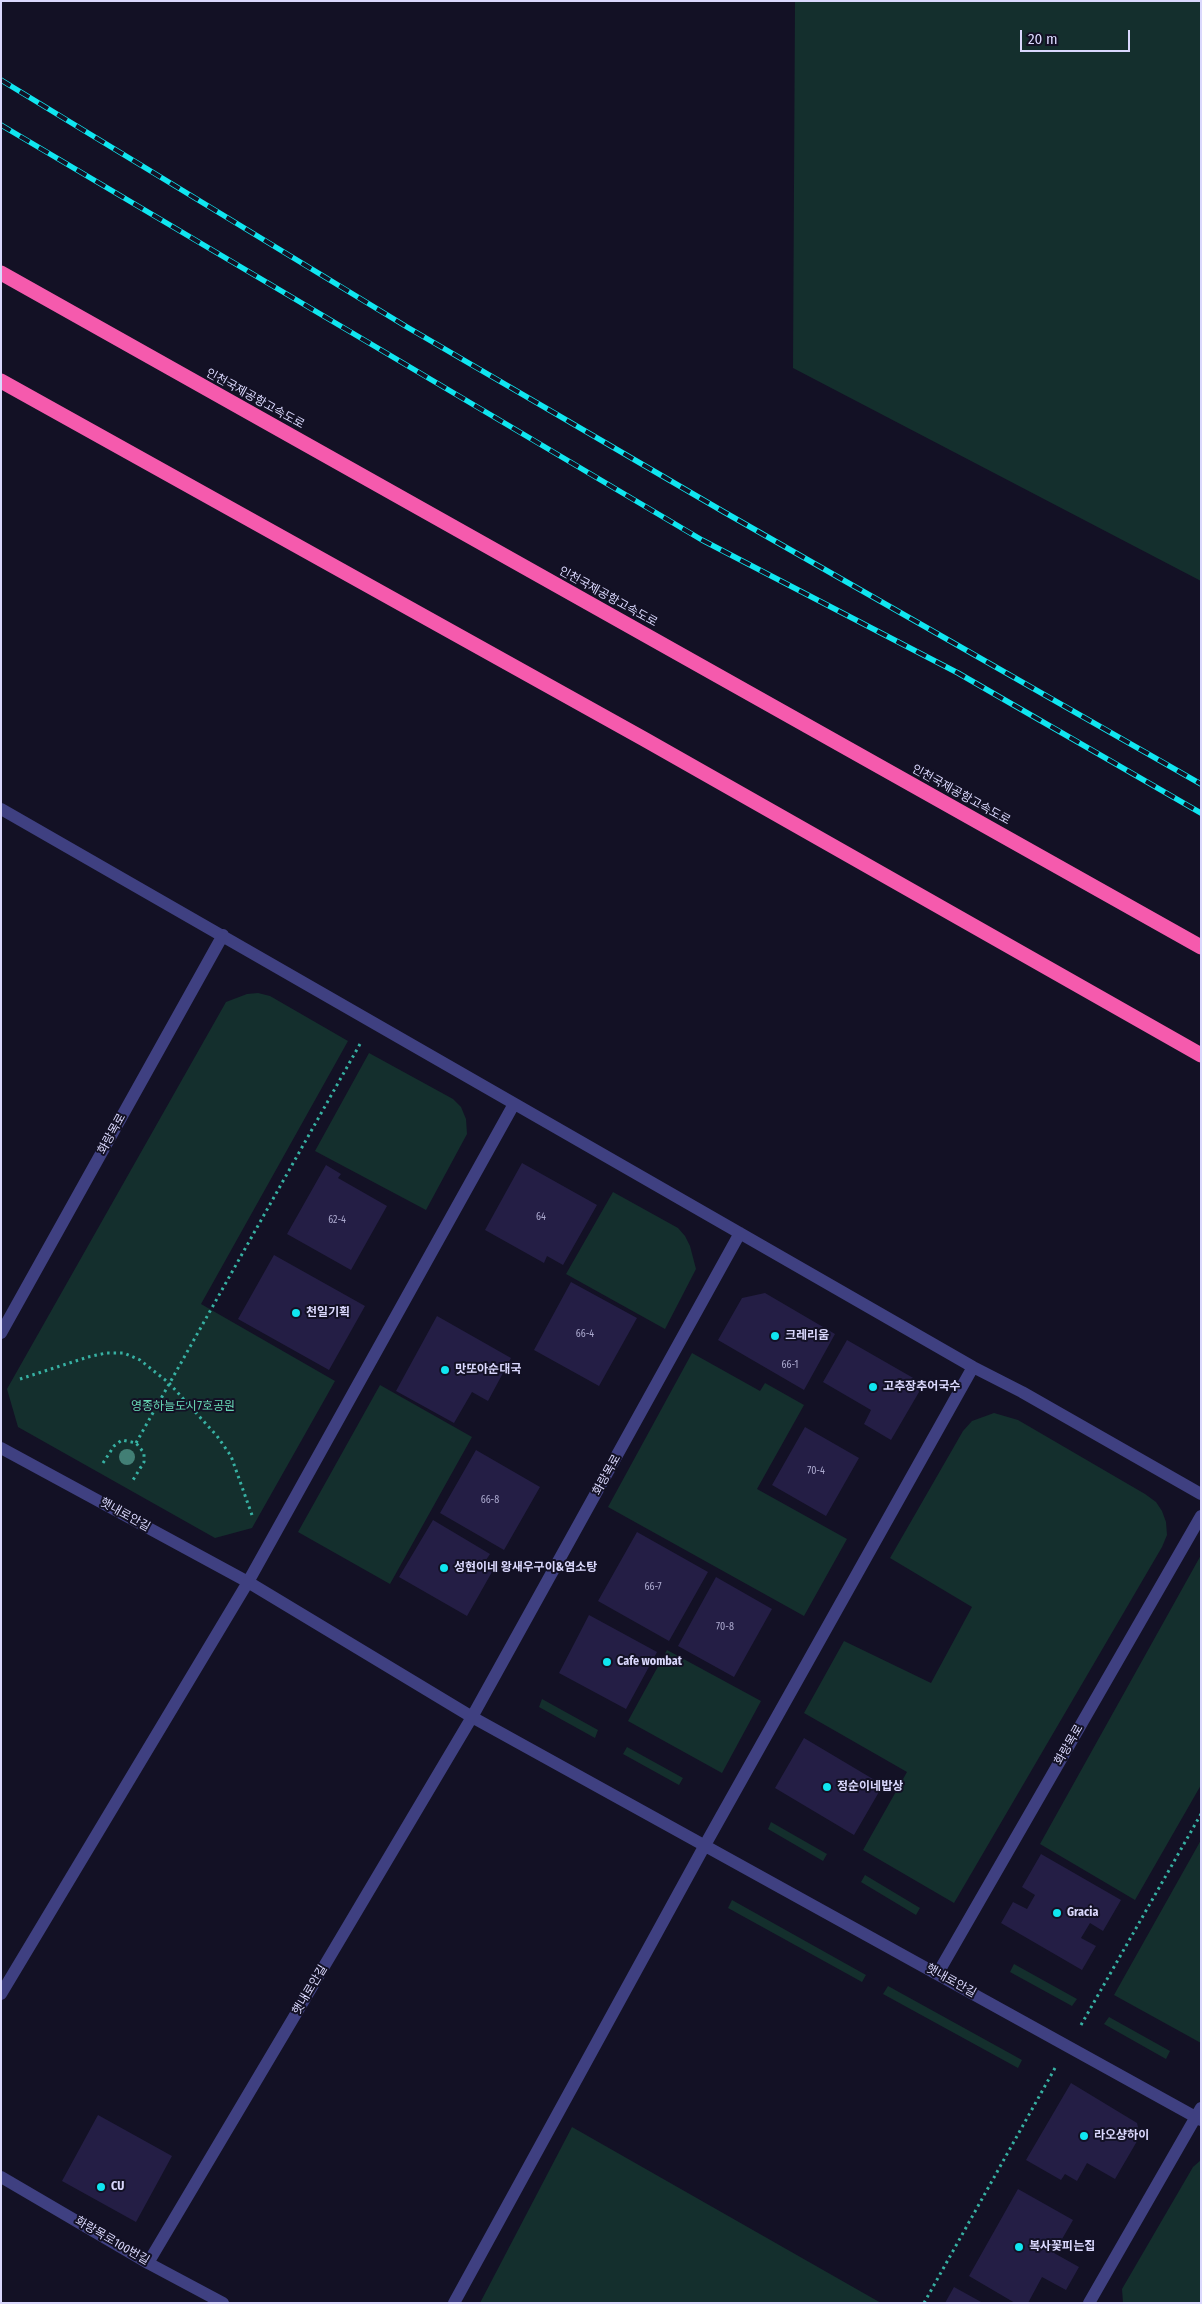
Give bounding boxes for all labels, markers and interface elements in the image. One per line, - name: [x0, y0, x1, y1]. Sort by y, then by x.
- scale bar: [1022, 20, 1132, 52]
- text: 20 m: [1028, 30, 1058, 48]
- street label: 인천국제공항고속도로: [203, 366, 307, 432]
- street label: 인천국제공항고속도로: [556, 564, 660, 630]
- street label: 인천국제공항고속도로: [909, 762, 1013, 828]
- street label: 화랑목로: [95, 1111, 129, 1157]
- house number: 64: [536, 1211, 546, 1223]
- house number: 62-4: [328, 1214, 346, 1226]
- place label: 천일기획: [306, 1306, 350, 1320]
- marker: 천일기획: [290, 1307, 302, 1319]
- house number: 66-4: [576, 1328, 594, 1340]
- place label: 크레리움: [785, 1329, 829, 1343]
- marker: 크레리움: [769, 1330, 781, 1342]
- house number: 66-1: [782, 1359, 798, 1371]
- place label: 맛또아순대국: [455, 1363, 521, 1377]
- marker: 맛또아순대국: [439, 1364, 451, 1376]
- place label: 고추장추어국수: [883, 1380, 960, 1394]
- marker: 고추장추어국수: [867, 1381, 879, 1393]
- park label: 영종하늘도시7호공원: [131, 1400, 235, 1414]
- street label: 화랑목로: [590, 1452, 624, 1498]
- house number: 70-4: [807, 1465, 825, 1477]
- house number: 66-8: [481, 1494, 499, 1506]
- street label: 햇내로안길: [97, 1495, 153, 1535]
- place label: 성현이네 왕새우구이&염소탕: [454, 1561, 597, 1575]
- marker: 성현이네 왕새우구이&염소탕: [438, 1562, 450, 1574]
- house number: 66-7: [644, 1581, 662, 1593]
- house number: 70-8: [716, 1621, 734, 1633]
- place label: Cafe wombat: [617, 1655, 682, 1669]
- marker: Cafe wombat: [601, 1656, 613, 1668]
- street label: 화랑목로: [1052, 1722, 1086, 1768]
- place label: 정순이네밥상: [837, 1780, 903, 1794]
- marker: 정순이네밥상: [821, 1781, 833, 1793]
- place label: Gracia: [1067, 1906, 1098, 1920]
- marker: Gracia: [1051, 1907, 1063, 1919]
- street label: 햇내로안길: [923, 1961, 979, 2001]
- street label: 햇내로안길: [290, 1963, 330, 2017]
- place label: 라오샹하이: [1094, 2129, 1149, 2143]
- marker: 라오샹하이: [1078, 2130, 1090, 2142]
- place label: CU: [111, 2180, 124, 2194]
- marker: CU: [95, 2181, 107, 2193]
- street label: 화랑목로100번길: [72, 2214, 152, 2268]
- place label: 복사꽃피는집: [1029, 2240, 1095, 2254]
- marker: 복사꽃피는집: [1013, 2241, 1025, 2253]

